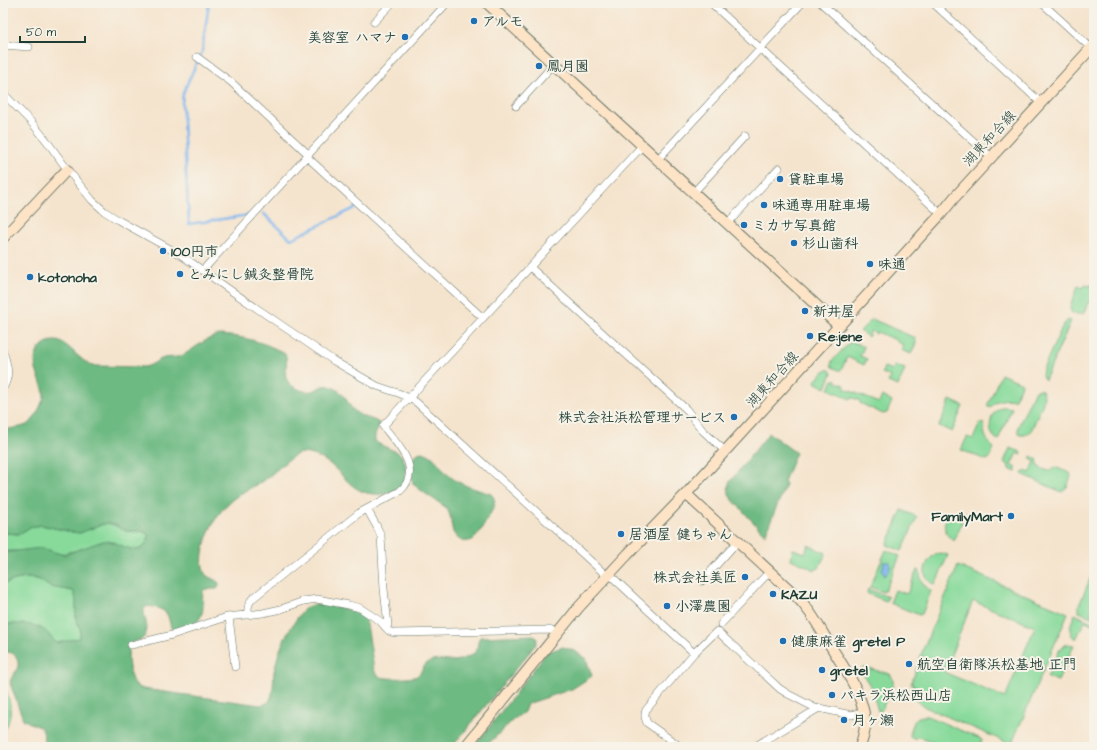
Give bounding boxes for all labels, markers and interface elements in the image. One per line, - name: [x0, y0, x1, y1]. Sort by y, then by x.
- place label: アルモ: [482, 12, 523, 32]
- marker: アルモ: [469, 16, 479, 26]
- scale bar: [20, 18, 85, 44]
- text: 50 m: [26, 24, 57, 41]
- place label: 美容室 ハマナ: [307, 28, 397, 48]
- marker: 美容室 ハマナ: [400, 32, 410, 42]
- place label: 鳳月園: [547, 57, 589, 77]
- marker: 鳳月園: [534, 61, 544, 71]
- street label: 湖東和合線: [959, 106, 1021, 171]
- place label: 貸駐車場: [788, 170, 844, 190]
- marker: 貸駐車場: [775, 174, 785, 184]
- place label: 味通専用駐車場: [772, 196, 870, 216]
- marker: 味通専用駐車場: [759, 200, 769, 210]
- place label: ミカサ写真館: [752, 216, 836, 236]
- marker: ミカサ写真館: [739, 220, 749, 230]
- place label: 杉山歯科: [802, 234, 859, 254]
- marker: 杉山歯科: [789, 238, 799, 248]
- place label: 100円市: [171, 242, 218, 262]
- marker: 100円市: [158, 246, 168, 256]
- place label: 味通: [878, 255, 906, 275]
- marker: 味通: [865, 259, 875, 269]
- place label: とみにし鍼灸整骨院: [188, 265, 314, 285]
- place label: kotonoha: [38, 268, 98, 288]
- marker: とみにし鍼灸整骨院: [175, 269, 185, 279]
- marker: kotonoha: [25, 272, 35, 282]
- place label: 新井屋: [813, 302, 855, 322]
- marker: 新井屋: [800, 306, 810, 316]
- place label: Re:jene: [818, 327, 863, 347]
- marker: Re:jene: [805, 331, 815, 341]
- street label: 湖東和合線: [742, 347, 804, 412]
- place label: 株式会社浜松管理サービス: [558, 408, 726, 428]
- marker: 株式会社浜松管理サービス: [729, 412, 739, 422]
- place label: FamilyMart: [931, 507, 1003, 527]
- marker: FamilyMart: [1006, 511, 1016, 521]
- place label: 居酒屋 健ちゃん: [629, 525, 733, 545]
- marker: 居酒屋 健ちゃん: [616, 529, 626, 539]
- place label: 株式会社美匠: [653, 568, 737, 588]
- marker: 株式会社美匠: [740, 572, 750, 582]
- place label: KAZU: [781, 585, 817, 605]
- marker: KAZU: [768, 589, 778, 599]
- place label: 小澤農園: [675, 597, 731, 617]
- marker: 小澤農園: [662, 601, 672, 611]
- place label: 健康麻雀 gretel P: [791, 632, 905, 653]
- marker: 健康麻雀 gretel P: [778, 636, 788, 646]
- place label: 航空自衛隊浜松基地 正門: [917, 655, 1077, 675]
- marker: 航空自衛隊浜松基地 正門: [904, 659, 914, 669]
- place label: gretel: [830, 661, 869, 682]
- marker: gretel: [817, 665, 827, 675]
- place label: パキラ浜松西山店: [840, 686, 952, 706]
- marker: パキラ浜松西山店: [827, 690, 837, 700]
- place label: 月ヶ瀬: [852, 711, 894, 731]
- marker: 月ヶ瀬: [839, 715, 849, 725]

